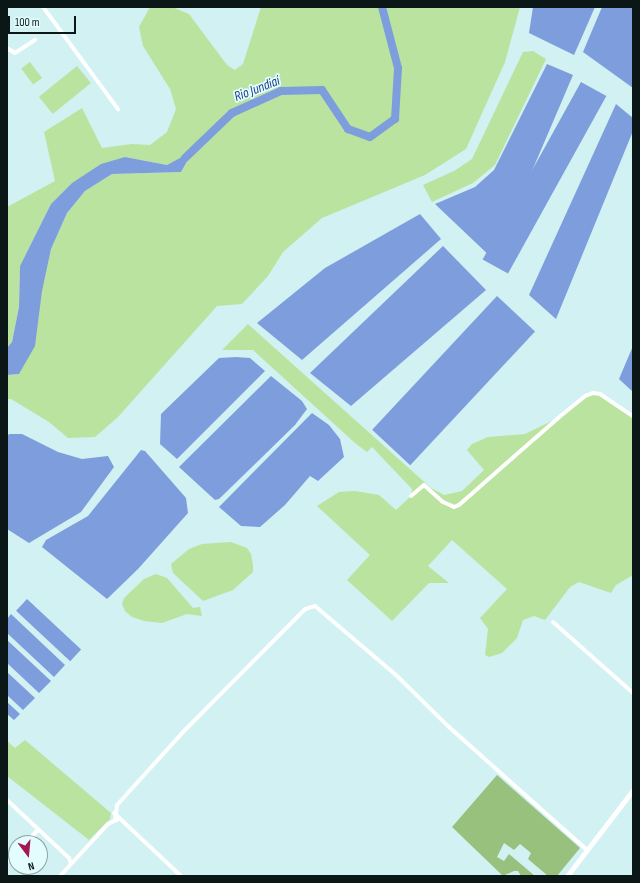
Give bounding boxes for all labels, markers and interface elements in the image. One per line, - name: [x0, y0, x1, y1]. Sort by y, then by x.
- scale bar: [10, 8, 78, 34]
- text: 100 m: [15, 15, 40, 30]
- water label: Rio Jundiaí: [232, 73, 282, 105]
- north arrow: [8, 835, 48, 875]
- text: N: [27, 859, 36, 873]

